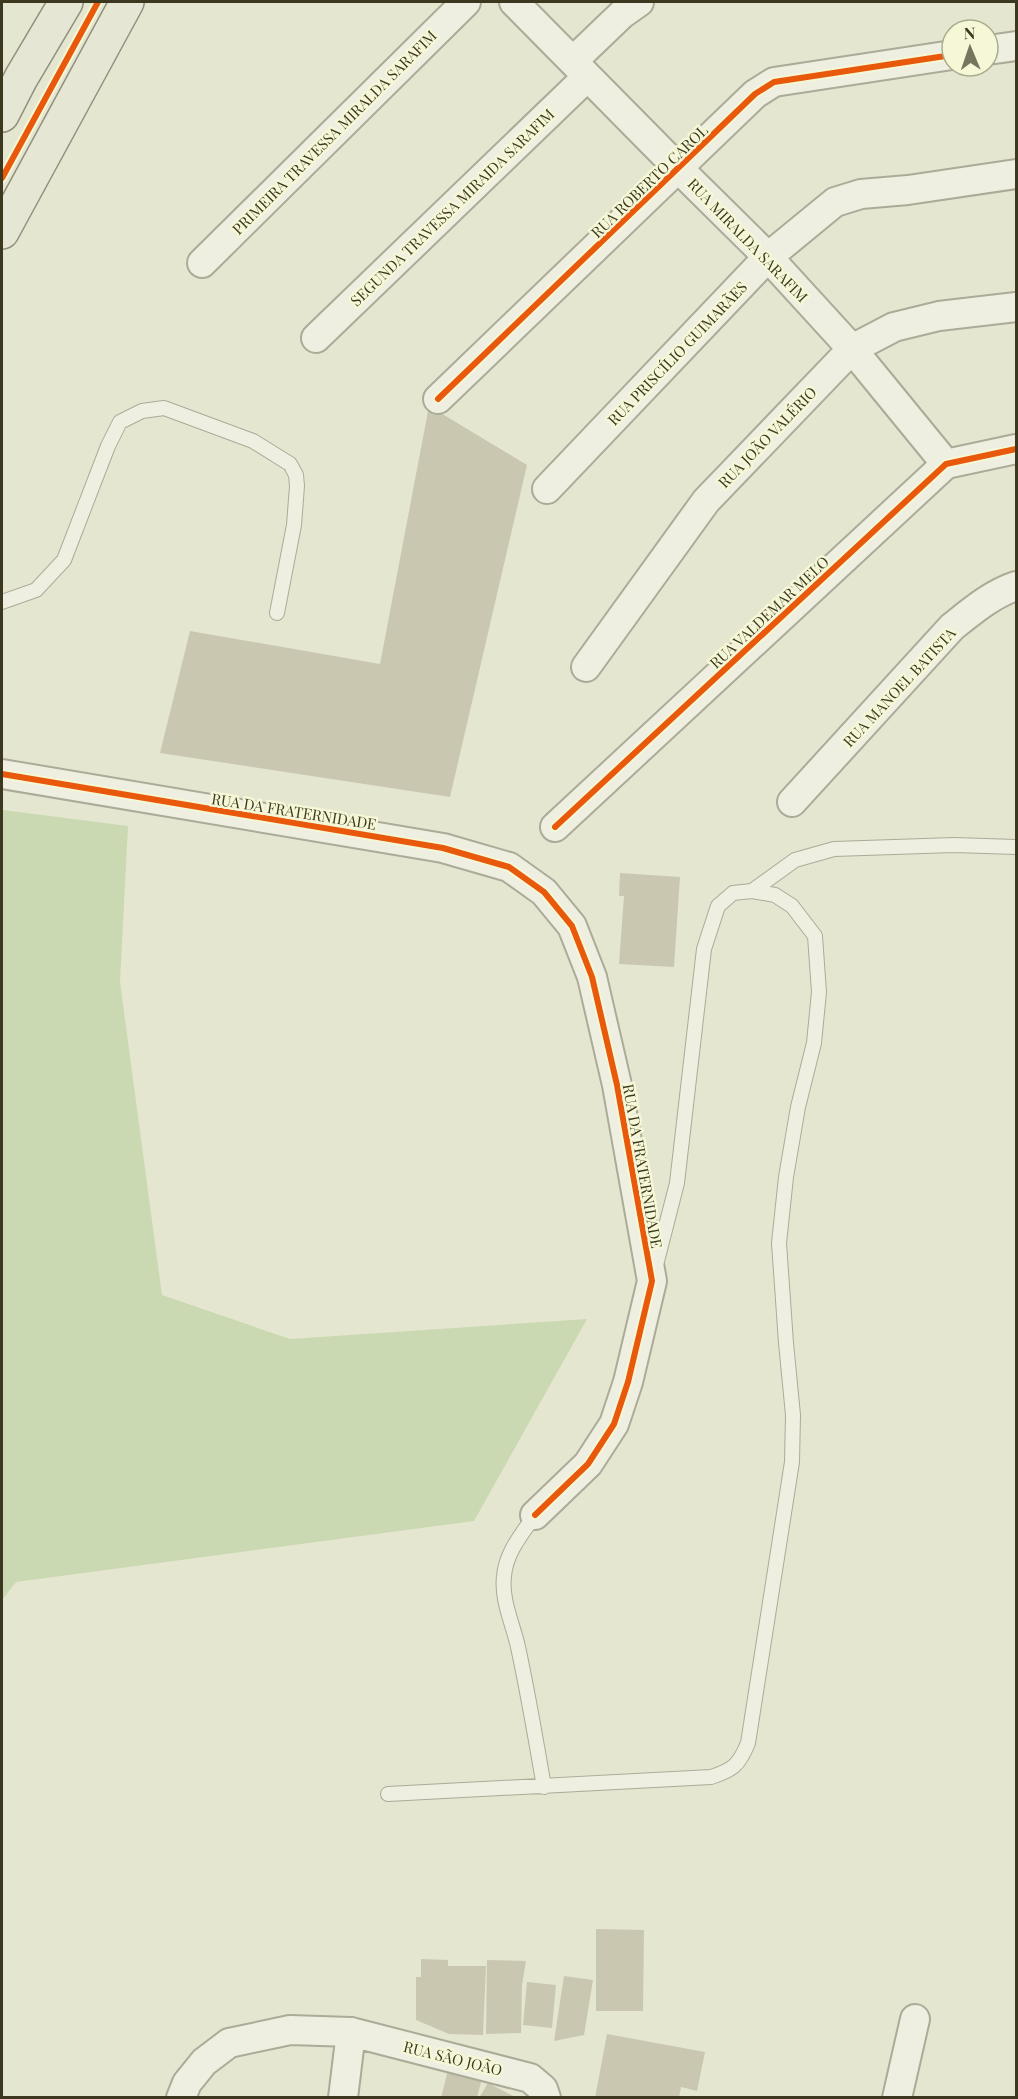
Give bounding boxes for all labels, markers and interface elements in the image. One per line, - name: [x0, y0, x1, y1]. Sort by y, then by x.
- north arrow: [940, 18, 1000, 78]
- text: N: [963, 22, 976, 43]
- street label: PRIMEIRA TRAVESSA MIRALDA SARAFIM: [227, 25, 441, 239]
- street label: SEGUNDA TRAVESSA MIRAIDA SARAFIM: [346, 104, 558, 310]
- street label: RUA ROBERTO CAROL: [586, 120, 712, 242]
- street label: RUA MIRALDA SARAFIM: [684, 174, 812, 306]
- street label: RUA PRISCÍLIO GUIMARÃES: [603, 277, 751, 429]
- street label: RUA JOÃO VALÉRIO: [714, 382, 820, 492]
- street label: RUA VALDEMAR MELO: [705, 551, 833, 673]
- street label: RUA MANOEL BATISTA: [838, 623, 960, 751]
- street label: RUA DA FRATERNIDADE: [210, 788, 378, 834]
- street label: RUA DA FRATERNIDADE: [619, 1082, 667, 1250]
- street label: RUA SÃO JOÃO: [402, 2036, 504, 2080]

